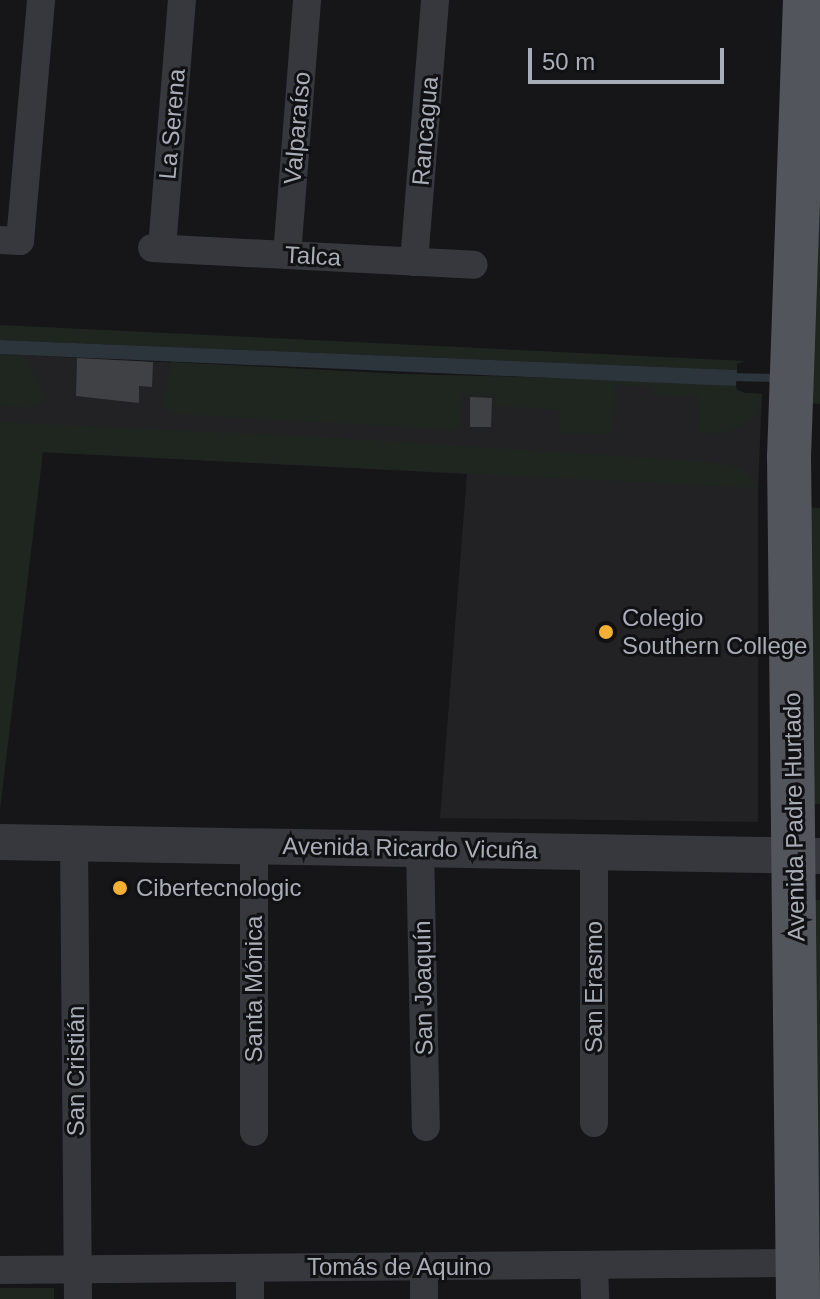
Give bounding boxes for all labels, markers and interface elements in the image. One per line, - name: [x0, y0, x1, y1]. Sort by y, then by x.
- scale bar: [532, 32, 728, 82]
- text: 50 m: [542, 48, 595, 75]
- street label: La Serena: [153, 68, 191, 180]
- street label: Valparaíso: [278, 70, 316, 186]
- street label: Rancagua: [406, 75, 444, 187]
- street label: Talca: [284, 240, 342, 272]
- place label: Colegio Southern College: [622, 604, 807, 660]
- marker: Colegio Southern College: [597, 623, 615, 641]
- street label: Avenida Padre Hurtado: [777, 692, 811, 942]
- street label: Avenida Ricardo Vicuña: [282, 831, 538, 865]
- place label: Cibertecnologic: [136, 874, 301, 902]
- marker: Cibertecnologic: [111, 879, 129, 897]
- street label: Santa Mónica: [240, 916, 268, 1062]
- street label: San Joaquín: [407, 920, 439, 1056]
- street label: San Erasmo: [580, 921, 608, 1053]
- street label: San Cristián: [62, 1006, 90, 1136]
- street label: Tomás de Aquino: [306, 1253, 492, 1281]

